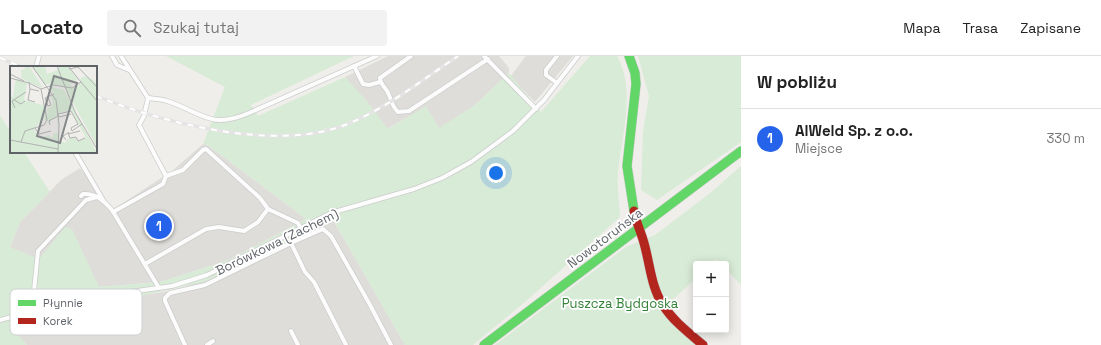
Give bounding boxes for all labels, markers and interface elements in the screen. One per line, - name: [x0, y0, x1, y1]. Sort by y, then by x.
- search box: [107, 10, 387, 46]
- text: Locato: [20, 15, 83, 40]
- icon: search: [121, 17, 143, 39]
- text: Szukaj tutaj: [153, 18, 239, 37]
- text: Mapa: [903, 19, 941, 37]
- text: Trasa: [963, 19, 998, 37]
- text: Zapisane: [1020, 19, 1081, 37]
- inset map: [10, 66, 97, 153]
- text: W pobliżu: [757, 71, 837, 93]
- text: AlWeld Sp. z o.o.: [795, 121, 913, 140]
- text: 1: [767, 130, 773, 147]
- text: 330 m: [1046, 130, 1085, 147]
- text: Miejsce: [795, 140, 843, 157]
- your location: [486, 163, 506, 183]
- street label: Nowotoruńska: [564, 204, 647, 272]
- street label: Borówkowa (Zachem): [213, 205, 341, 279]
- pin: 1: [146, 211, 172, 241]
- map controls: [693, 261, 729, 333]
- button: +: [693, 261, 729, 297]
- legend: [10, 289, 142, 335]
- park label: Puszcza Bydgoska: [562, 295, 679, 312]
- text: Płynnie: [43, 296, 83, 310]
- button: −: [693, 297, 729, 333]
- text: Korek: [43, 314, 73, 328]

